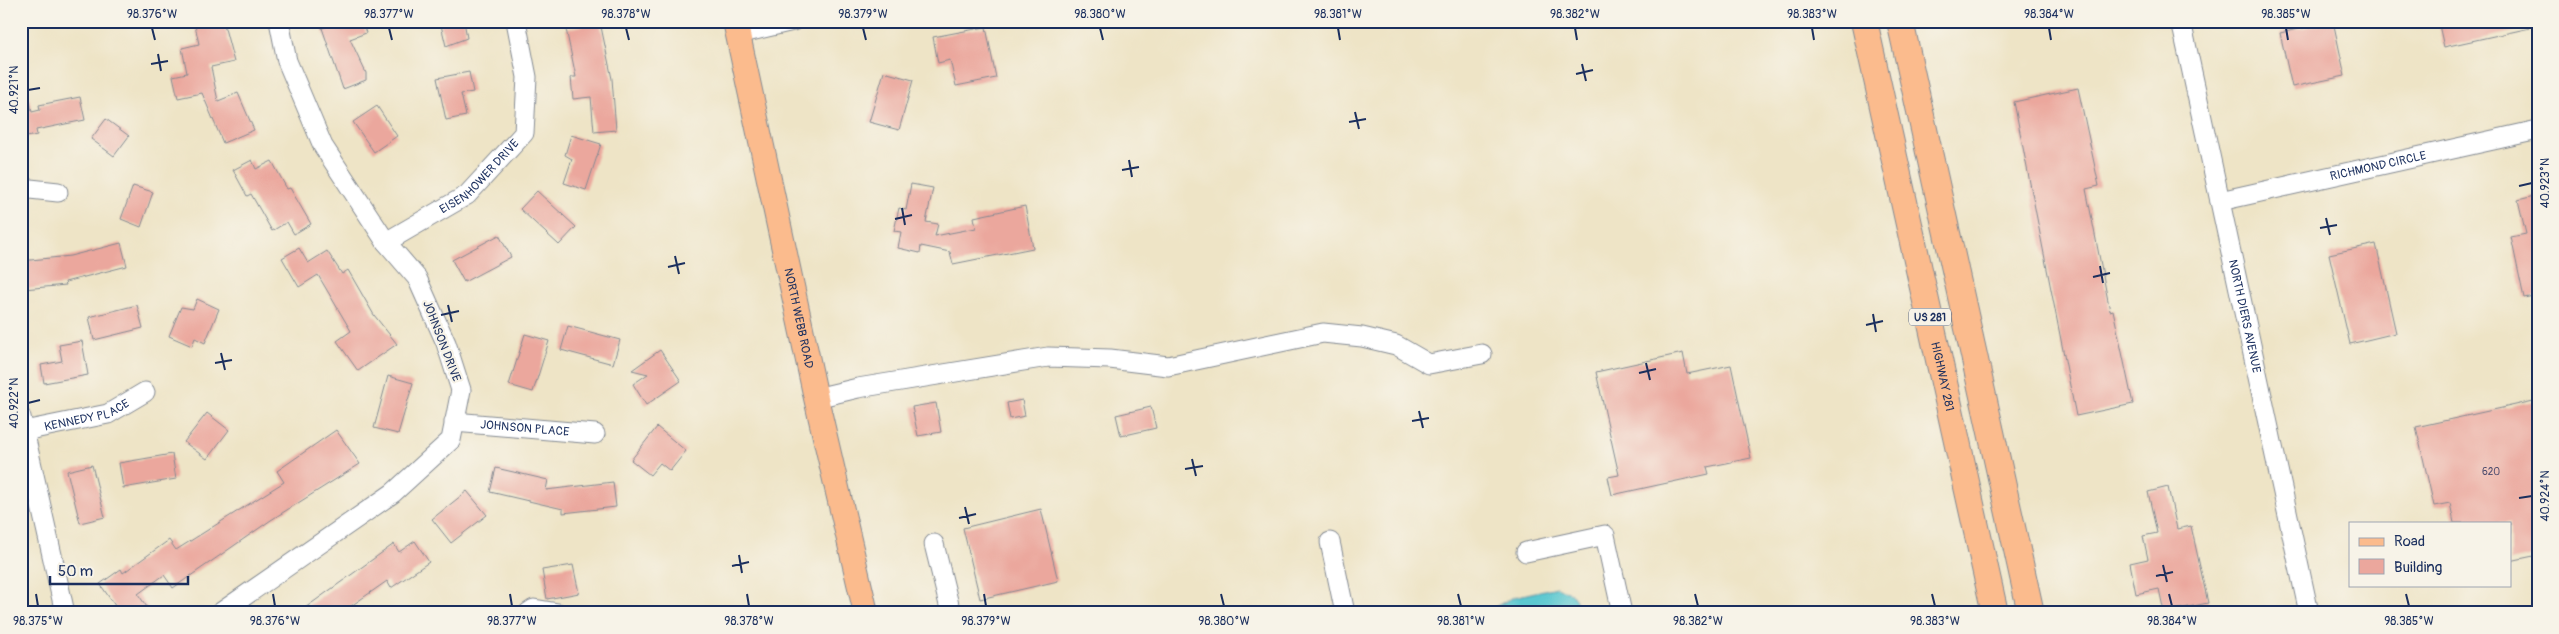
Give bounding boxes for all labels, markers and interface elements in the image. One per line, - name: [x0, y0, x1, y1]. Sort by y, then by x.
- text: 98.376°W: [127, 7, 177, 22]
- text: 98.377°W: [364, 7, 414, 22]
- text: 98.378°W: [601, 7, 651, 22]
- text: 98.379°W: [838, 7, 888, 22]
- text: 98.380°W: [1074, 7, 1126, 22]
- text: 98.381°W: [1314, 7, 1362, 22]
- text: 98.382°W: [1550, 7, 1600, 22]
- text: 98.383°W: [1787, 7, 1837, 22]
- text: 98.384°W: [2024, 7, 2074, 22]
- text: 98.385°W: [2261, 7, 2311, 22]
- text: 40.921°N: [7, 66, 22, 114]
- street label: EISENHOWER DRIVE: [437, 136, 522, 217]
- street label: RICHMOND CIRCLE: [2329, 148, 2428, 184]
- text: 40.923°N: [2538, 158, 2553, 208]
- street label: NORTH DIERS AVENUE: [2225, 258, 2264, 374]
- street label: NORTH WEBB ROAD: [780, 267, 817, 370]
- street label: JOHNSON DRIVE: [419, 298, 464, 384]
- road number: US 281: [1909, 308, 1951, 326]
- street label: HIGHWAY 281: [1927, 340, 1957, 413]
- text: 40.922°N: [7, 378, 22, 428]
- street label: KENNEDY PLACE: [43, 396, 132, 435]
- street label: JOHNSON PLACE: [480, 417, 570, 440]
- house number: 620: [2482, 466, 2500, 478]
- text: 40.924°N: [2538, 470, 2553, 522]
- legend: [2349, 522, 2512, 586]
- text: Road: [2394, 532, 2425, 551]
- scale bar: [50, 554, 188, 586]
- text: Building: [2394, 558, 2442, 577]
- text: 50 m: [58, 562, 93, 581]
- text: 98.375°W: [13, 614, 63, 629]
- text: 98.376°W: [250, 614, 300, 629]
- text: 98.377°W: [487, 614, 537, 629]
- text: 98.378°W: [724, 614, 774, 629]
- text: 98.379°W: [961, 614, 1011, 629]
- text: 98.380°W: [1198, 614, 1250, 629]
- text: 98.381°W: [1437, 614, 1485, 629]
- text: 98.382°W: [1673, 614, 1723, 629]
- text: 98.383°W: [1910, 614, 1960, 629]
- text: 98.384°W: [2147, 614, 2197, 629]
- text: 98.385°W: [2384, 614, 2434, 629]

